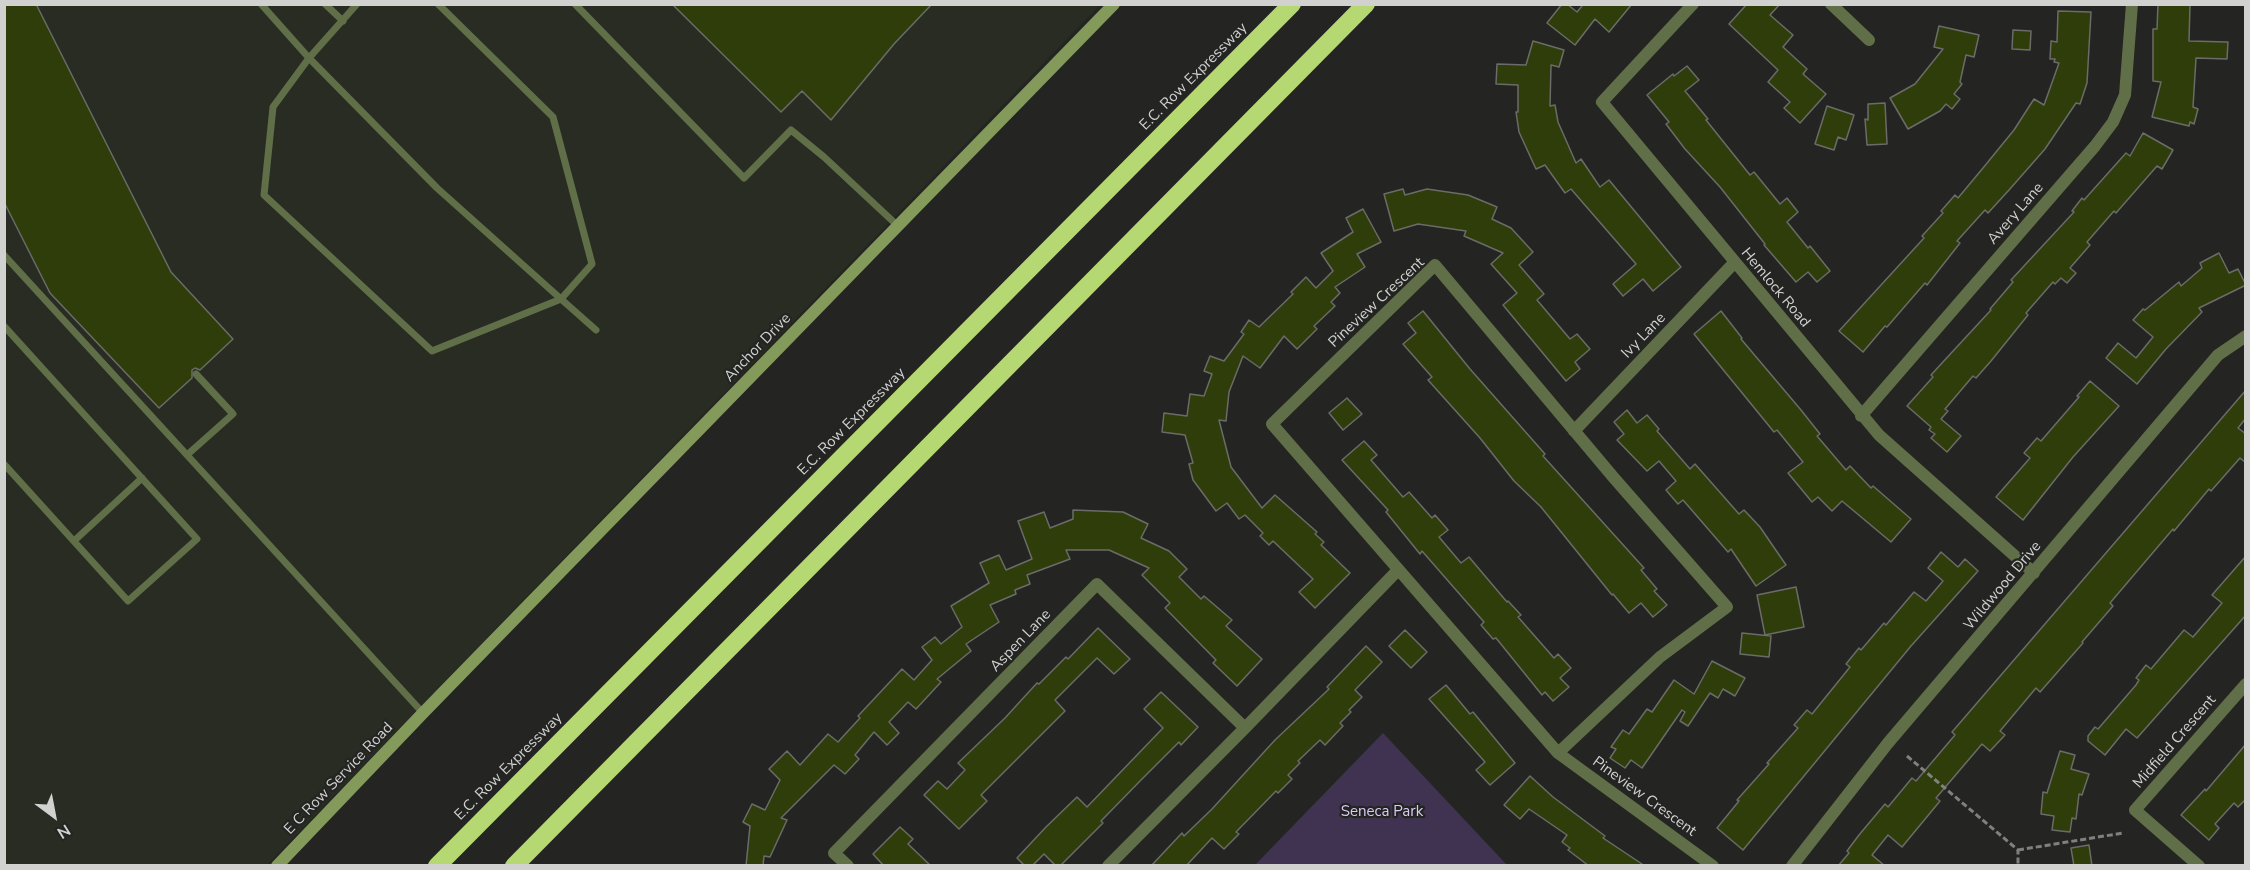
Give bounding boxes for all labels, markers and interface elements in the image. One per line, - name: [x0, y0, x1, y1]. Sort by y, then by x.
- street label: E.C. Row Expressway: [1136, 19, 1252, 135]
- street label: Avery Lane: [1984, 179, 2048, 249]
- street label: Hemlock Road: [1737, 245, 1813, 331]
- street label: Pineview Crescent: [1326, 254, 1428, 352]
- street label: Anchor Drive: [721, 310, 795, 386]
- street label: Ivy Lane: [1618, 310, 1670, 362]
- street label: E.C. Row Expressway: [794, 364, 910, 480]
- street label: Wildwood Drive: [1961, 538, 2045, 634]
- street label: Aspen Lane: [987, 606, 1055, 676]
- street label: Midfield Crescent: [2130, 692, 2220, 792]
- street label: E.C. Row Expressway: [451, 709, 567, 825]
- street label: E C Row Service Road: [281, 719, 397, 839]
- street label: Pineview Crescent: [1589, 753, 1699, 841]
- north arrow: [24, 786, 84, 846]
- park label: Seneca Park: [1341, 803, 1423, 821]
- text: N: [53, 819, 74, 844]

